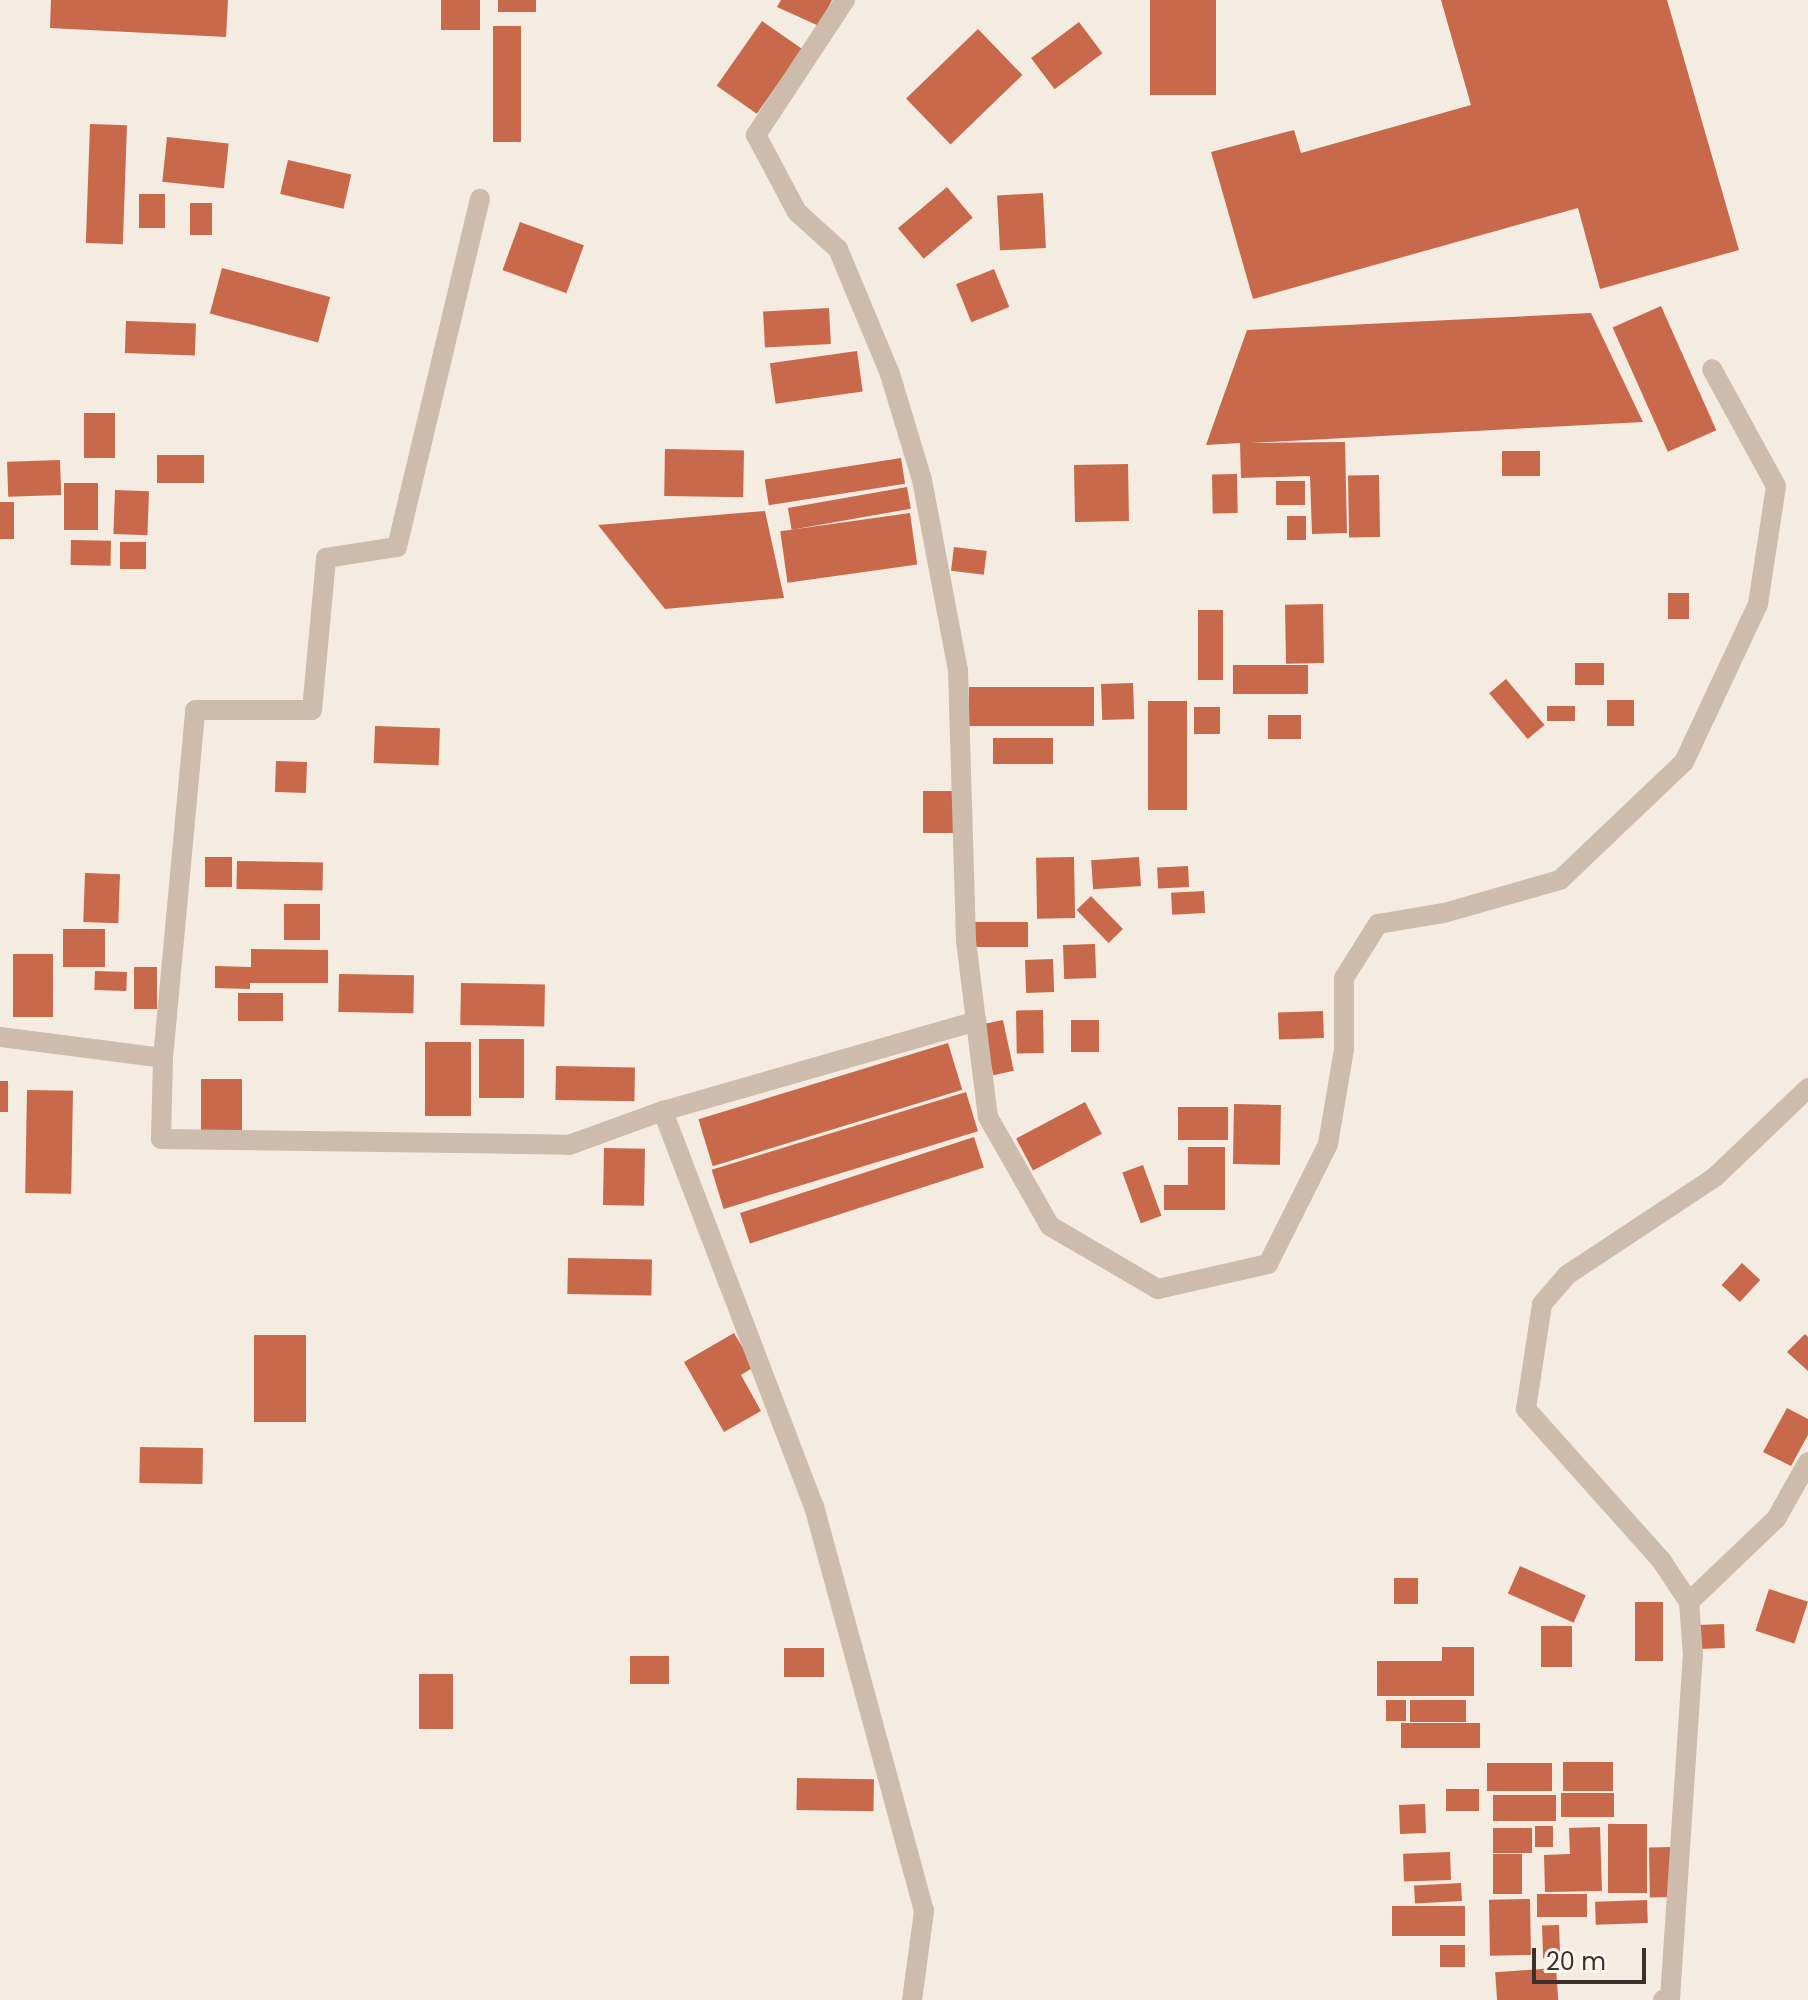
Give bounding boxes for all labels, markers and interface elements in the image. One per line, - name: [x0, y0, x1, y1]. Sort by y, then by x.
- scale bar: [1536, 1932, 1650, 1982]
- text: 20 m: [1546, 1945, 1606, 1978]

